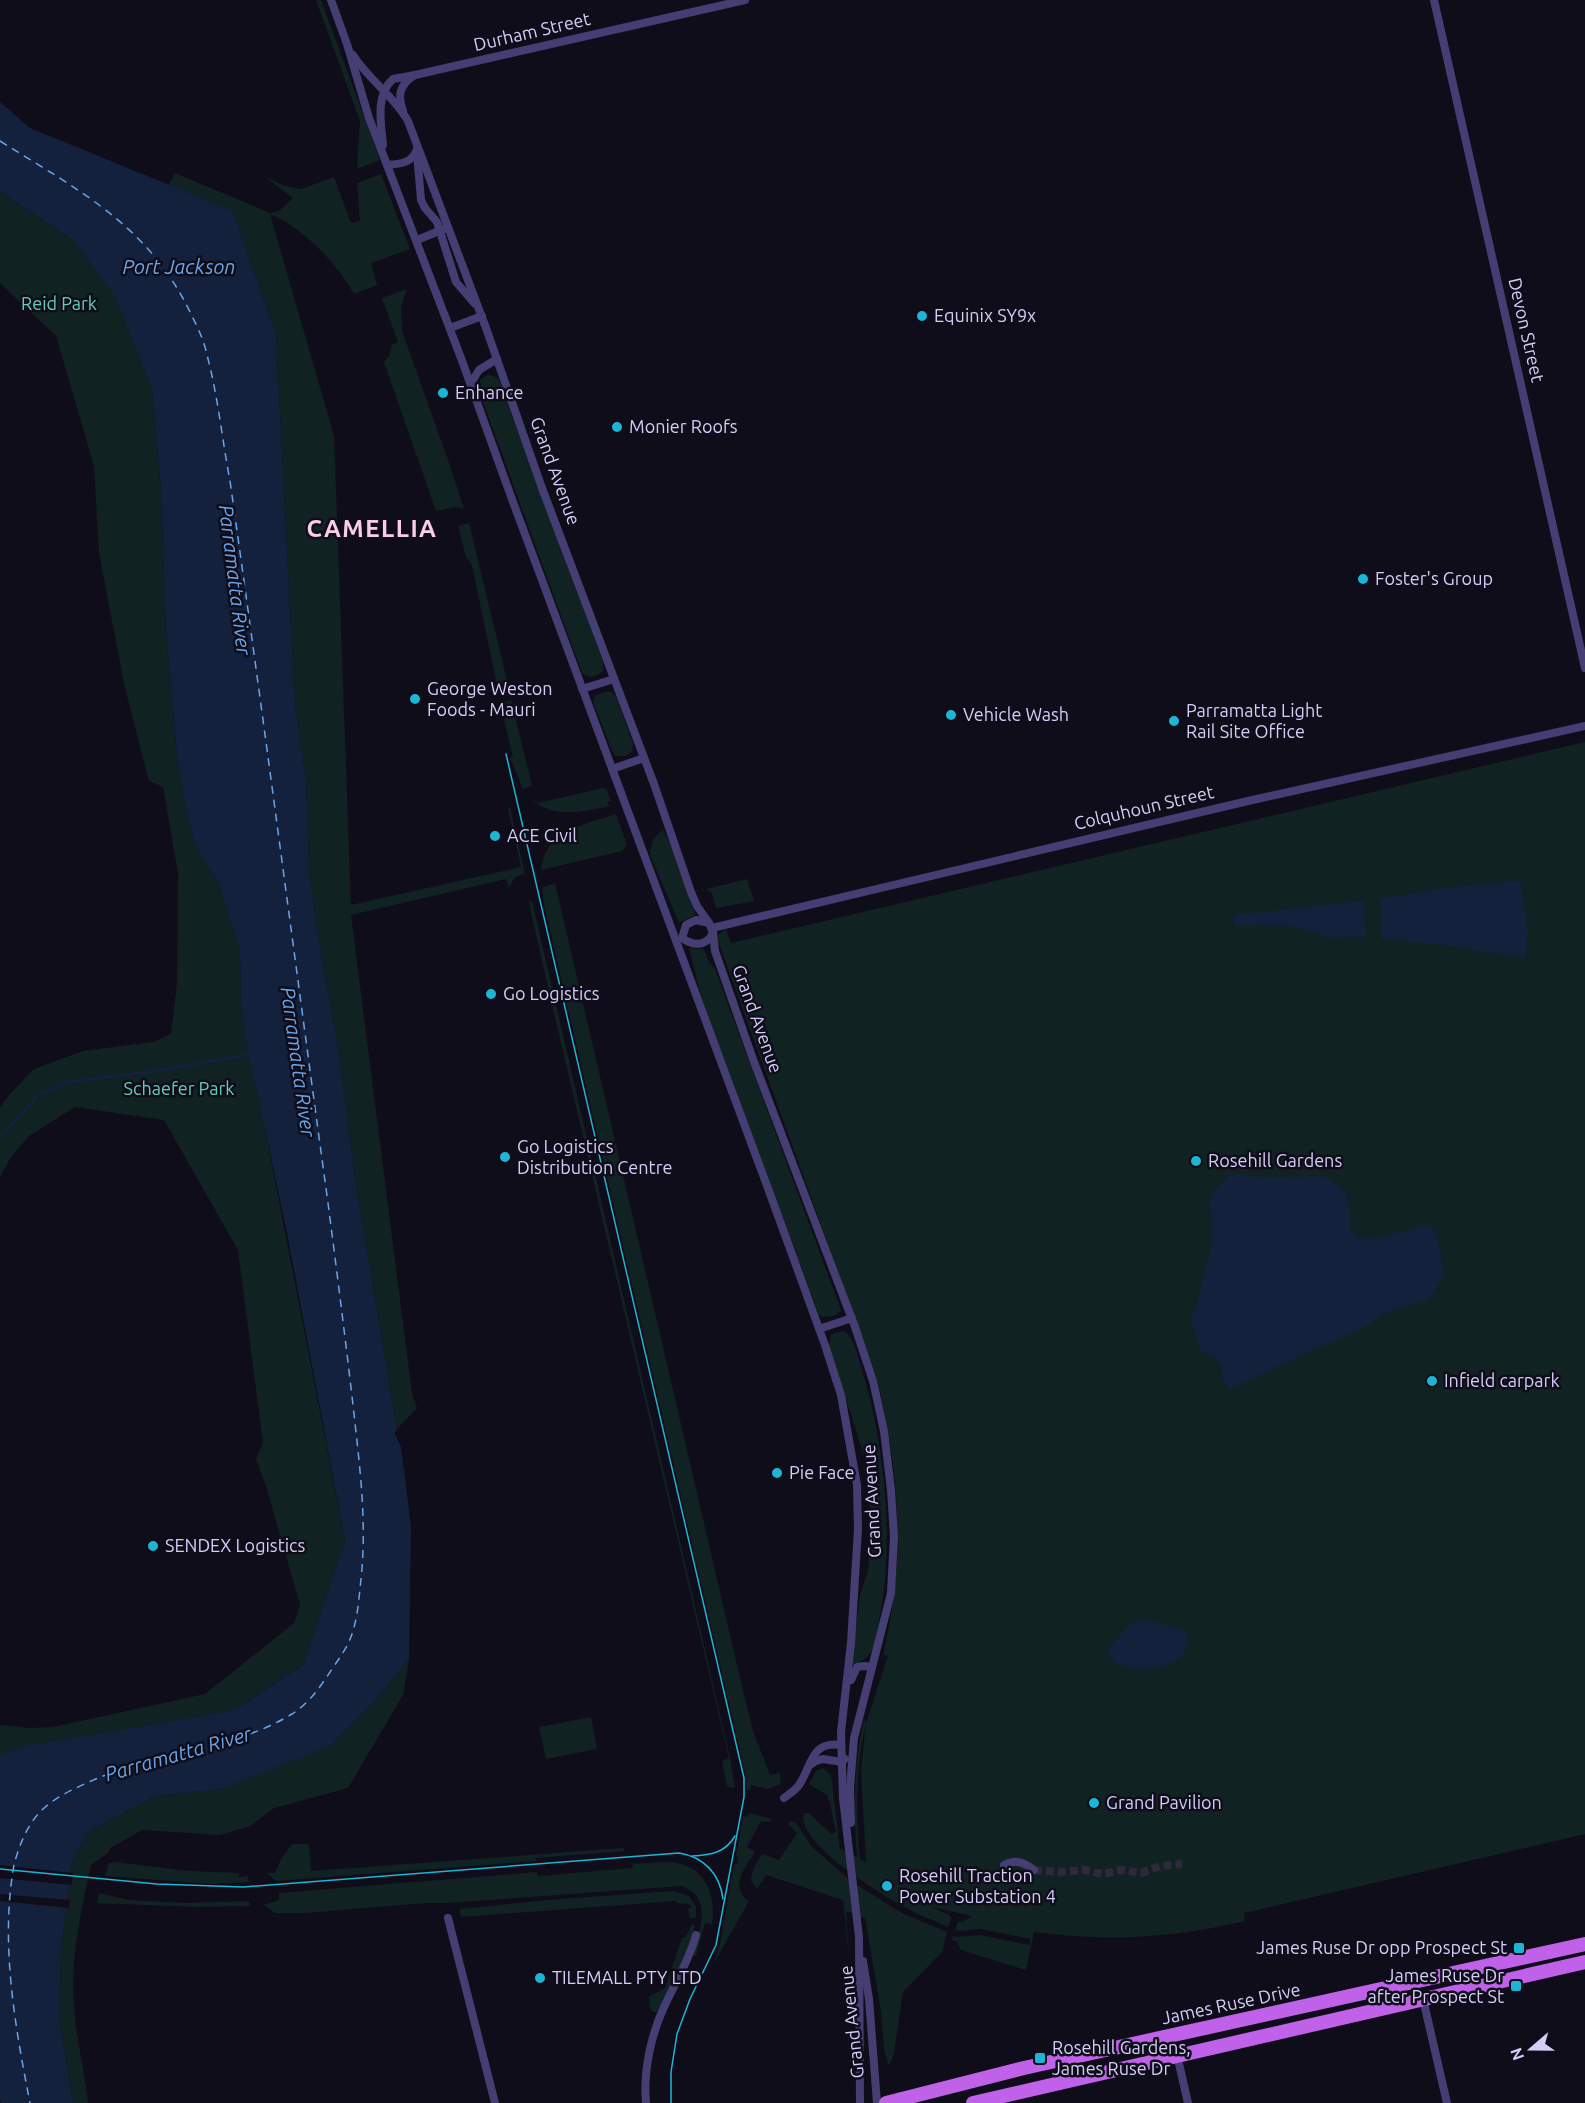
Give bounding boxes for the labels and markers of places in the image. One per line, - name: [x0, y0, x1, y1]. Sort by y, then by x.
- place label: Equinix SY9x: [934, 305, 1036, 325]
- marker: Equinix SY9x: [915, 309, 929, 323]
- place label: Enhance: [455, 382, 523, 402]
- marker: Enhance: [436, 386, 450, 400]
- place label: Monier Roofs: [629, 416, 738, 436]
- marker: Monier Roofs: [610, 420, 624, 434]
- place label: Foster's Group: [1375, 568, 1493, 588]
- marker: Foster's Group: [1356, 572, 1370, 586]
- place label: George Weston Foods - Mauri: [427, 678, 553, 719]
- marker: George Weston Foods - Mauri: [408, 692, 422, 706]
- place label: Parramatta Light Rail Site Office: [1186, 700, 1322, 741]
- place label: Vehicle Wash: [963, 704, 1069, 724]
- marker: Vehicle Wash: [944, 708, 958, 722]
- marker: Parramatta Light Rail Site Office: [1167, 714, 1181, 728]
- place label: ACE Civil: [507, 825, 577, 845]
- marker: ACE Civil: [488, 829, 502, 843]
- place label: Go Logistics: [503, 983, 600, 1003]
- marker: Go Logistics: [484, 987, 498, 1001]
- place label: Go Logistics Distribution Centre: [517, 1136, 672, 1177]
- marker: Go Logistics Distribution Centre: [498, 1150, 512, 1164]
- place label: Rosehill Gardens: [1208, 1150, 1342, 1170]
- marker: Rosehill Gardens: [1189, 1154, 1203, 1168]
- place label: Infield carpark: [1444, 1370, 1560, 1390]
- marker: Infield carpark: [1425, 1374, 1439, 1388]
- place label: Pie Face: [789, 1462, 854, 1482]
- marker: Pie Face: [770, 1466, 784, 1480]
- place label: SENDEX Logistics: [165, 1535, 305, 1555]
- marker: SENDEX Logistics: [146, 1539, 160, 1553]
- place label: Grand Pavilion: [1106, 1792, 1222, 1812]
- marker: Grand Pavilion: [1087, 1796, 1101, 1810]
- place label: Rosehill Traction Power Substation 4: [899, 1865, 1056, 1906]
- marker: Rosehill Traction Power Substation 4: [880, 1879, 894, 1893]
- place label: James Ruse Dr opp Prospect St: [1256, 1937, 1507, 1957]
- marker: James Ruse Dr opp Prospect St: [1512, 1941, 1526, 1955]
- place label: James Ruse Dr after Prospect St: [1368, 1965, 1504, 2006]
- place label: TILEMALL PTY LTD: [552, 1967, 702, 1987]
- marker: TILEMALL PTY LTD: [533, 1971, 547, 1985]
- marker: James Ruse Dr after Prospect St: [1509, 1979, 1523, 1993]
- place label: Rosehill Gardens, James Ruse Dr: [1052, 2037, 1191, 2078]
- marker: Rosehill Gardens, James Ruse Dr: [1033, 2051, 1047, 2065]

